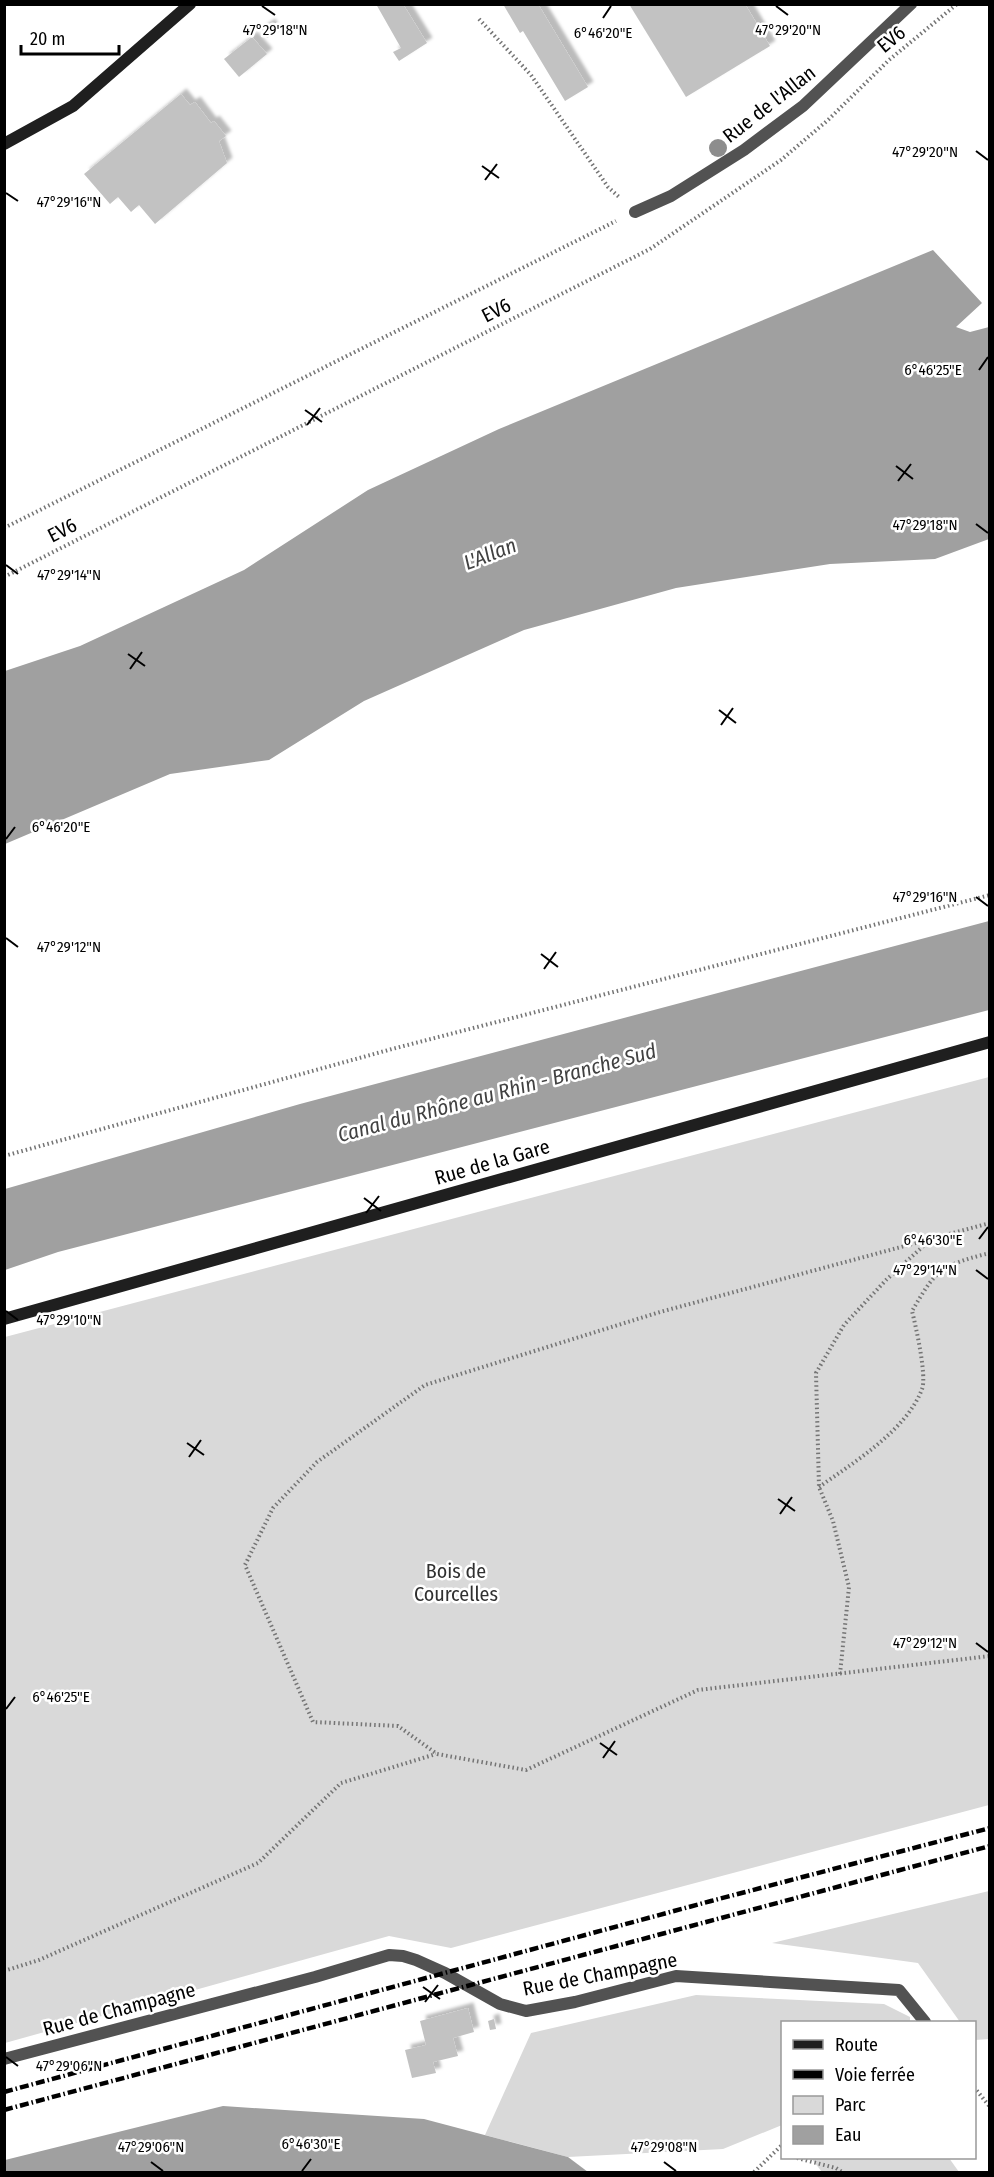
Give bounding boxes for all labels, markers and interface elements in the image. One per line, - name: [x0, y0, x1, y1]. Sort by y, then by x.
- scale bar: [21, 18, 118, 56]
- street label: EV6: [872, 20, 910, 58]
- text: 47°29'18"N: [243, 21, 307, 39]
- text: 47°29'20"N: [755, 21, 821, 39]
- text: 6°46'20"E: [574, 24, 632, 42]
- text: 20 m: [30, 28, 65, 50]
- street label: Rue de l'Allan: [718, 60, 820, 148]
- text: 47°29'20"N: [892, 143, 958, 161]
- text: 47°29'16"N: [37, 193, 101, 211]
- street label: EV6: [477, 293, 515, 327]
- text: 6°46'25"E: [904, 361, 962, 379]
- street label: EV6: [43, 513, 81, 547]
- text: 47°29'18"N: [893, 516, 957, 534]
- water label: L'Allan: [460, 532, 520, 576]
- text: 47°29'14"N: [37, 566, 101, 584]
- text: 6°46'20"E: [32, 818, 90, 836]
- text: 47°29'16"N: [893, 888, 957, 906]
- text: 47°29'12"N: [37, 938, 101, 956]
- water label: Canal du Rhône au Rhin - Branche Sud: [335, 1038, 659, 1148]
- street label: Rue de la Gare: [432, 1134, 552, 1190]
- text: 6°46'30"E: [904, 1231, 962, 1249]
- text: 47°29'14"N: [893, 1261, 957, 1279]
- text: 47°29'10"N: [36, 1311, 102, 1329]
- park label: Bois de Courcelles: [414, 1559, 498, 1606]
- text: 47°29'12"N: [893, 1634, 957, 1652]
- text: 6°46'25"E: [32, 1688, 90, 1706]
- street label: Rue de Champagne: [521, 1947, 679, 2001]
- street label: Rue de Champagne: [40, 1977, 198, 2041]
- legend: [781, 2021, 976, 2159]
- text: Route: [835, 2034, 878, 2056]
- text: 47°29'06"N: [36, 2057, 102, 2075]
- text: Voie ferrée: [835, 2064, 915, 2086]
- text: Parc: [835, 2094, 866, 2116]
- text: Eau: [835, 2124, 861, 2146]
- text: 6°46'30"E: [282, 2135, 340, 2153]
- text: 47°29'06"N: [118, 2138, 184, 2156]
- text: 47°29'08"N: [631, 2138, 697, 2156]

